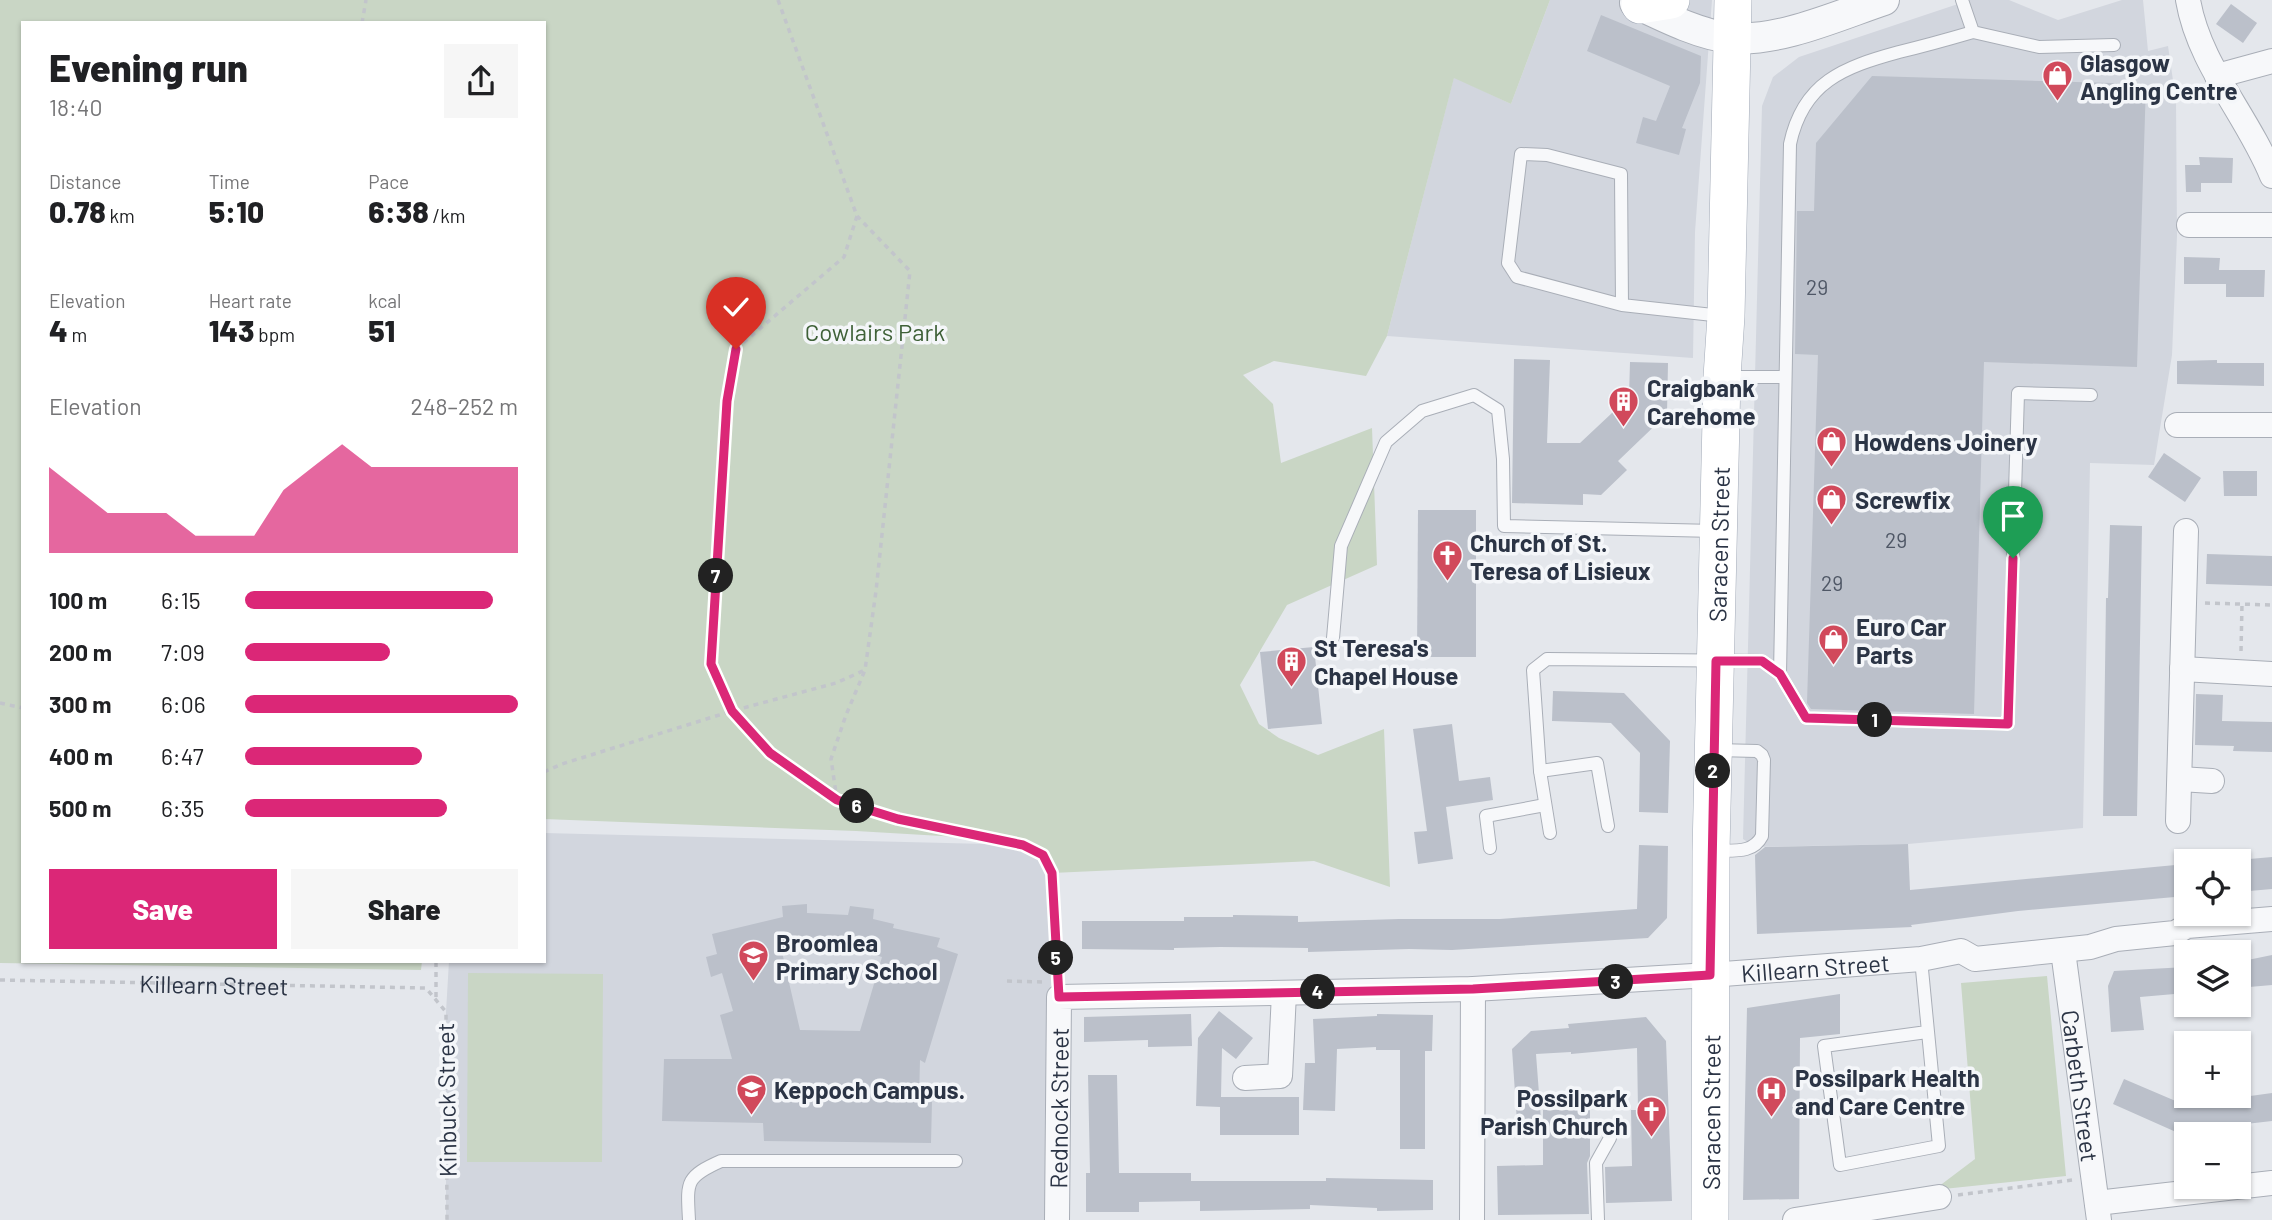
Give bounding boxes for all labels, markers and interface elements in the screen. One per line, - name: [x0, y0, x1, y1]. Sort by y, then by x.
- text: Evening run: [49, 44, 248, 90]
- button: share: [444, 44, 518, 118]
- place label: Glasgow Angling Centre: [2080, 48, 2238, 105]
- shop icon: Glasgow Angling Centre: [2040, 59, 2074, 103]
- text: 18:40: [49, 93, 103, 121]
- text: Distance: [49, 170, 121, 193]
- text: Time: [209, 170, 250, 193]
- text: Pace: [368, 170, 409, 193]
- text: 0.78: [49, 193, 106, 229]
- text: 5:10: [209, 193, 264, 229]
- text: 6:38: [368, 193, 429, 229]
- text: km: [106, 204, 135, 227]
- text: /km: [429, 204, 465, 227]
- house number: 29: [1806, 274, 1828, 299]
- pin: [706, 277, 766, 349]
- icon: check: [717, 288, 755, 326]
- text: Elevation: [49, 289, 126, 312]
- text: Heart rate: [209, 289, 292, 312]
- text: kcal: [368, 289, 401, 312]
- text: 4: [49, 312, 68, 348]
- text: 143: [209, 312, 254, 348]
- text: 51: [368, 312, 395, 348]
- park label: Cowlairs Park: [805, 317, 945, 346]
- text: m: [68, 323, 87, 346]
- text: bpm: [254, 323, 295, 346]
- place label: Craigbank Carehome: [1647, 373, 1756, 430]
- building icon: Craigbank Carehome: [1607, 384, 1641, 428]
- text: Elevation: [49, 392, 142, 420]
- text: 248–252 m: [411, 392, 518, 420]
- shop icon: Howdens Joinery: [1814, 424, 1848, 468]
- place label: Howdens Joinery: [1854, 427, 2038, 456]
- street label: Saracen Street: [1702, 466, 1734, 622]
- shop icon: Screwfix: [1815, 482, 1849, 526]
- place label: Screwfix: [1855, 485, 1951, 514]
- pin: [1983, 486, 2043, 558]
- icon: arrive: [1994, 497, 2032, 535]
- house number: 29: [1885, 527, 1907, 552]
- place label: Church of St. Teresa of Lisieux: [1470, 528, 1651, 585]
- church icon: Church of St. Teresa of Lisieux: [1430, 539, 1464, 583]
- pin: 7: [698, 558, 734, 594]
- text: 7: [711, 564, 720, 587]
- house number: 29: [1821, 570, 1843, 595]
- text: 100 m: [49, 586, 107, 614]
- text: 6:15: [161, 586, 201, 614]
- place label: Euro Car Parts: [1856, 612, 1947, 669]
- shop icon: Euro Car Parts: [1816, 623, 1850, 667]
- place label: St Teresa's Chapel House: [1314, 633, 1458, 690]
- text: 200 m: [49, 638, 112, 666]
- text: 7:09: [161, 638, 205, 666]
- building icon: St Teresa's Chapel House: [1274, 644, 1308, 688]
- text: 300 m: [49, 690, 111, 718]
- text: 6:06: [161, 690, 205, 718]
- pin: 1: [1857, 702, 1892, 738]
- text: 1: [1871, 708, 1878, 731]
- text: 400 m: [49, 742, 113, 770]
- text: 6:47: [161, 742, 204, 770]
- pin: 2: [1696, 754, 1730, 788]
- text: 2: [1707, 759, 1718, 782]
- pin: 6: [840, 788, 874, 824]
- text: 500 m: [49, 794, 111, 822]
- text: 6:35: [161, 794, 204, 822]
- text: 6: [851, 794, 862, 817]
- map controls: [2174, 849, 2251, 1199]
- button: locate: [2174, 849, 2251, 926]
- button: Save: [49, 869, 277, 949]
- button: Share: [291, 869, 518, 949]
- place label: Broomlea Primary School: [776, 928, 938, 985]
- school or university icon: Broomlea Primary School: [736, 939, 770, 983]
- pin: 5: [1038, 940, 1074, 976]
- button: layers: [2174, 940, 2251, 1017]
- text: 5: [1050, 946, 1061, 969]
- street label: Killearn Street: [1740, 947, 1891, 987]
- pin: 3: [1598, 964, 1634, 1000]
- street label: Killearn Street: [139, 968, 289, 1000]
- text: 3: [1610, 970, 1621, 993]
- pin: 4: [1300, 974, 1336, 1010]
- text: 4: [1312, 980, 1323, 1003]
- street label: Carbeth Street: [2057, 1008, 2106, 1164]
- street label: Kinbuck Street: [430, 1023, 462, 1177]
- street label: Rednock Street: [1043, 1027, 1073, 1189]
- button: +: [2174, 1031, 2251, 1108]
- street label: Saracen Street: [1696, 1034, 1725, 1190]
- place label: Possilpark Health and Care Centre: [1795, 1063, 1980, 1120]
- school or university icon: Keppoch Campus.: [734, 1072, 768, 1116]
- hospital icon: Possilpark Health and Care Centre: [1755, 1074, 1789, 1118]
- place label: Keppoch Campus.: [774, 1075, 965, 1104]
- place label: Possilpark Parish Church: [1480, 1083, 1628, 1140]
- church icon: Possilpark Parish Church: [1634, 1094, 1668, 1138]
- button: −: [2174, 1122, 2251, 1199]

